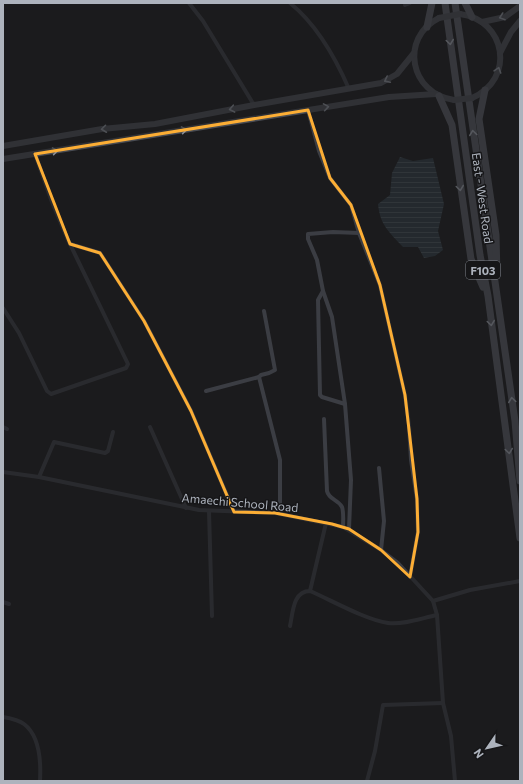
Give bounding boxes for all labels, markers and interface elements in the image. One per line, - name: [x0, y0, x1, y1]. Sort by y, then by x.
- one-way arrow: [499, 13, 506, 21]
- one-way arrow: [445, 39, 454, 45]
- one-way arrow: [493, 67, 502, 74]
- one-way arrow: [384, 75, 391, 83]
- one-way arrow: [323, 103, 329, 112]
- one-way arrow: [229, 104, 235, 113]
- one-way arrow: [101, 124, 107, 133]
- one-way arrow: [181, 126, 187, 135]
- one-way arrow: [469, 130, 478, 136]
- one-way arrow: [52, 147, 58, 156]
- street label: East - West Road: [470, 152, 496, 245]
- one-way arrow: [455, 185, 464, 191]
- road number: F103: [466, 261, 500, 279]
- one-way arrow: [486, 320, 495, 326]
- one-way arrow: [508, 397, 517, 404]
- one-way arrow: [504, 448, 513, 454]
- street label: Amaechi School Road: [181, 490, 299, 514]
- north arrow: [467, 728, 507, 768]
- text: N: [471, 747, 486, 761]

